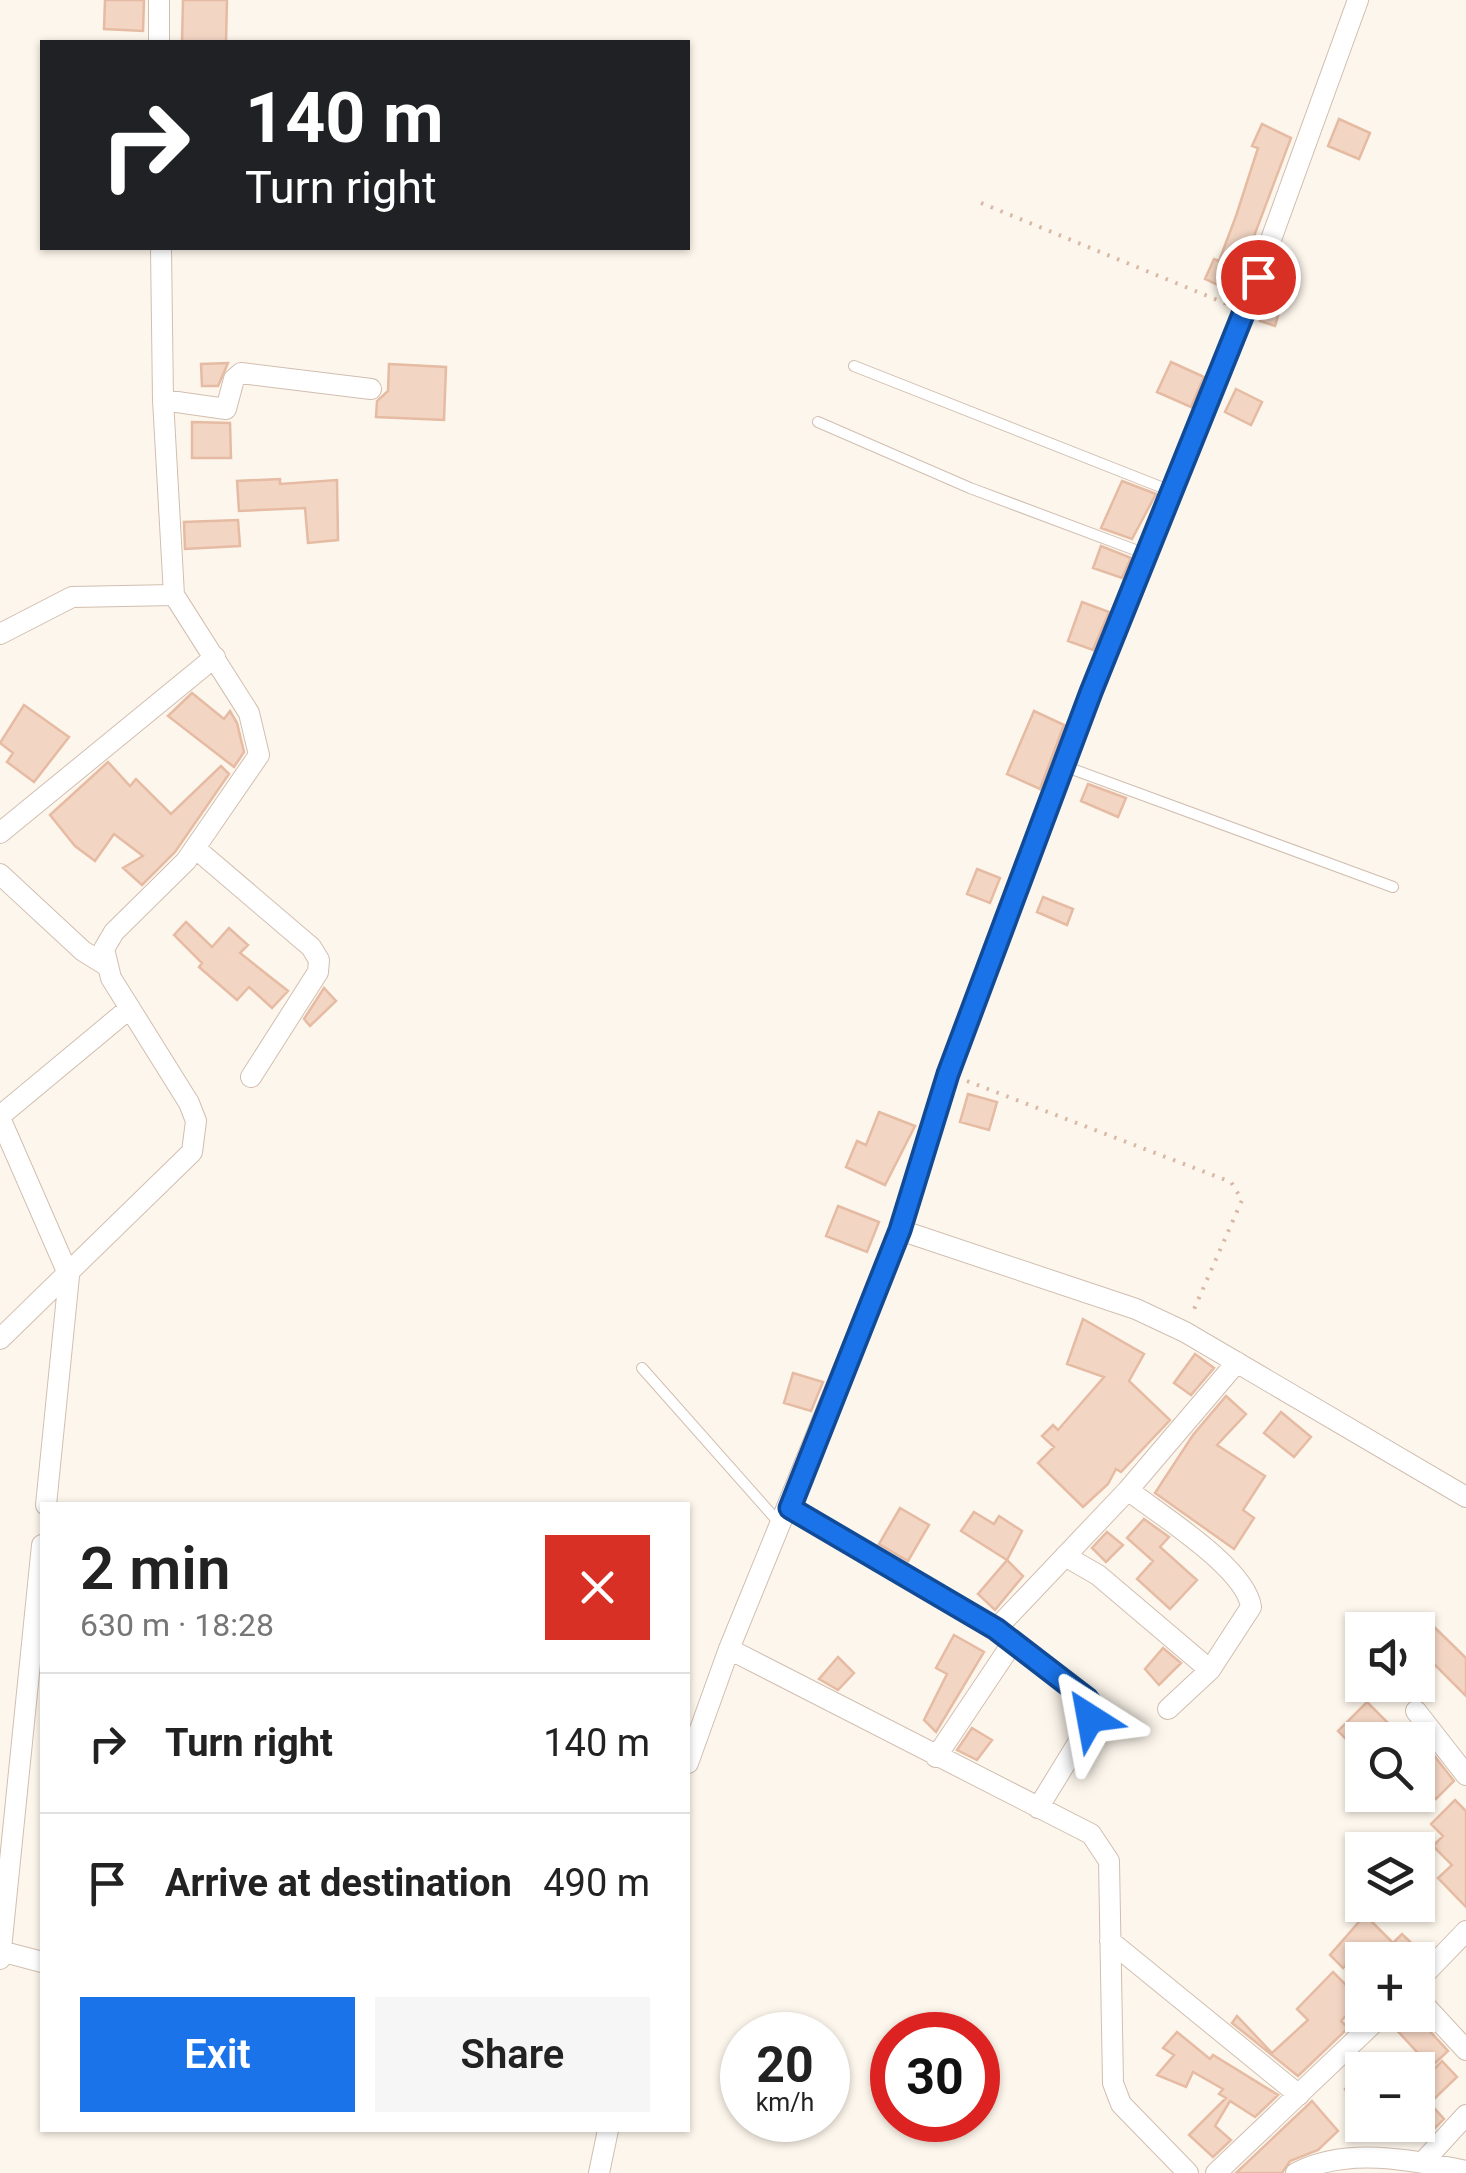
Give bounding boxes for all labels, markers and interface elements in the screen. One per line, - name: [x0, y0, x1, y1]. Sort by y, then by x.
- text: 140 m: [245, 77, 444, 159]
- icon: right: [80, 80, 210, 210]
- text: Turn right: [245, 161, 437, 214]
- pin: [1216, 235, 1301, 320]
- icon: arrive: [1231, 250, 1286, 305]
- text: 2 min: [80, 1533, 230, 1604]
- button: close: [545, 1535, 650, 1640]
- text: 630 m · 18:28: [80, 1606, 274, 1644]
- map controls: [1345, 1612, 1435, 2142]
- button: sound: [1345, 1612, 1435, 1702]
- position arrow: [1038, 1666, 1142, 1770]
- icon: right: [80, 1716, 135, 1771]
- text: Turn right: [165, 1721, 333, 1765]
- text: 140 m: [543, 1721, 650, 1765]
- button: search: [1345, 1722, 1435, 1812]
- button: layers: [1345, 1832, 1435, 1922]
- icon: arrive: [80, 1856, 135, 1911]
- text: Arrive at destination: [165, 1861, 512, 1905]
- text: 490 m: [543, 1861, 650, 1905]
- button: +: [1345, 1942, 1435, 2032]
- button: Exit: [80, 1997, 355, 2112]
- button: Share: [375, 1997, 650, 2112]
- speed limit sign: 30: [870, 2012, 1000, 2142]
- text: 20: [756, 2036, 814, 2094]
- button: −: [1345, 2052, 1435, 2142]
- text: km/h: [756, 2088, 814, 2117]

